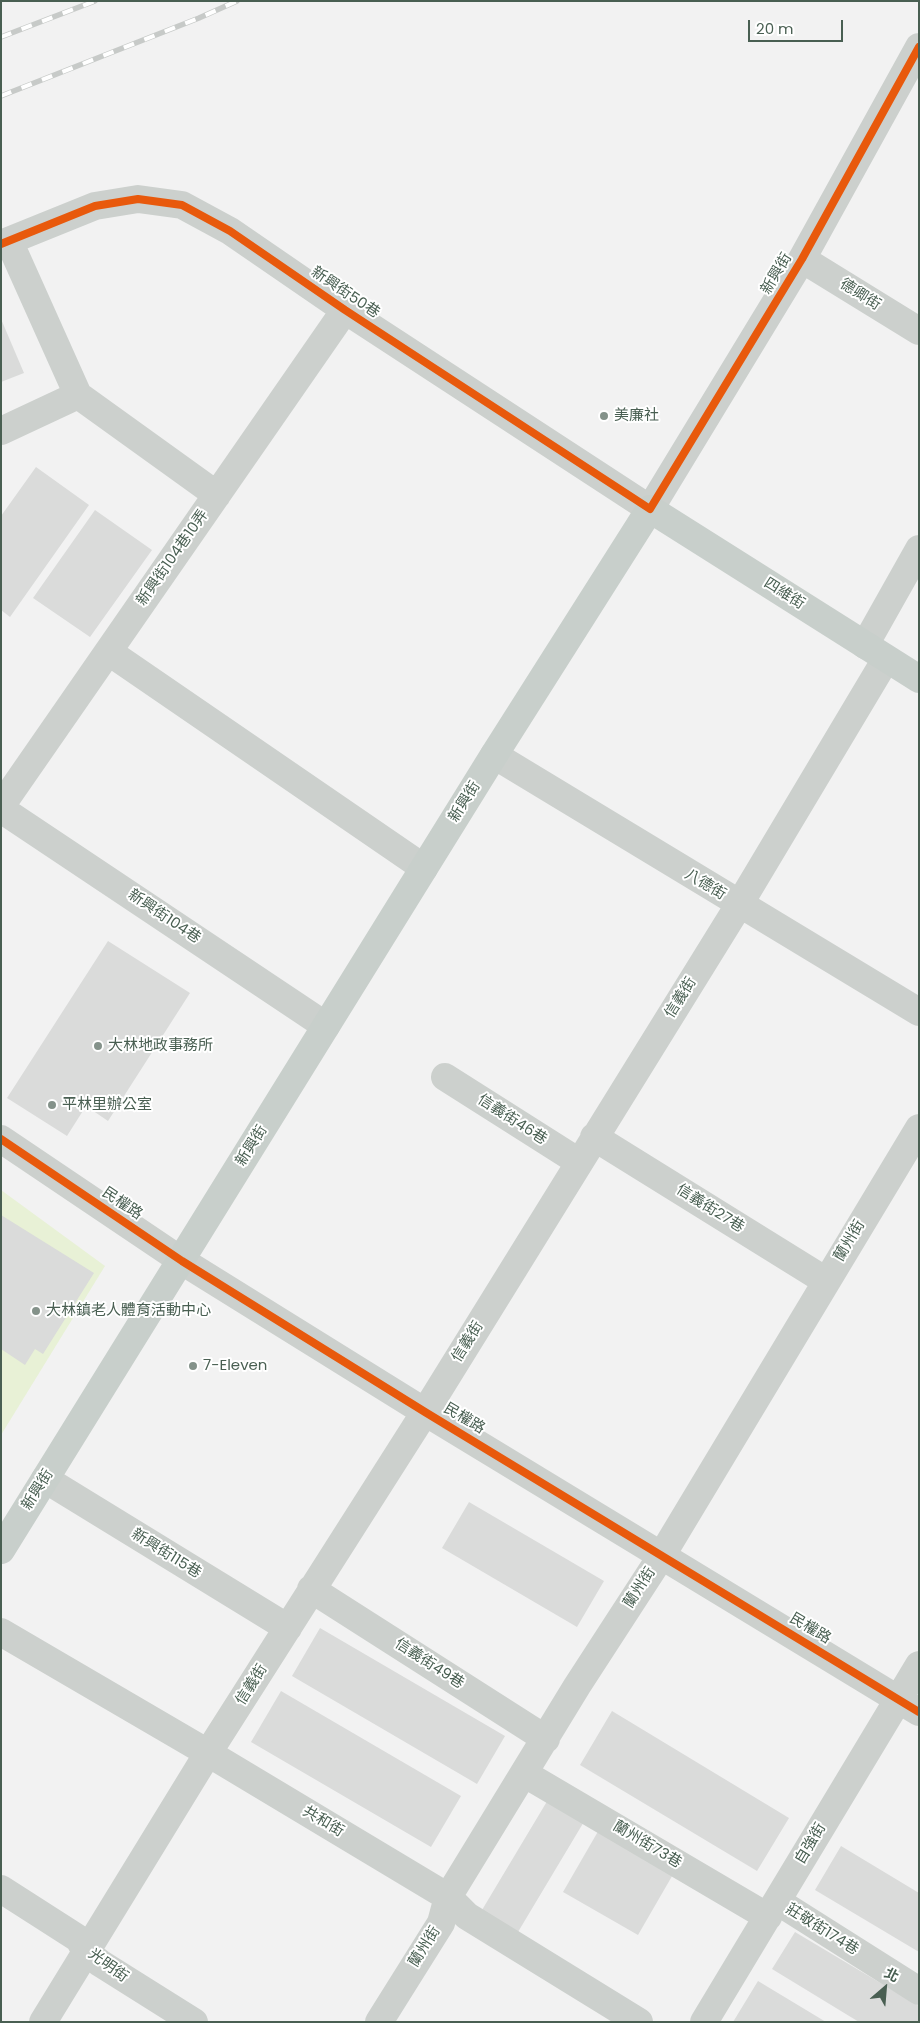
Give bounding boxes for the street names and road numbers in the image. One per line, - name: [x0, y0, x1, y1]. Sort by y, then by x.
- street label: 新興街: [758, 250, 796, 298]
- street label: 新興街50巷: [307, 263, 383, 323]
- street label: 德卿街: [836, 275, 884, 315]
- street label: 新興街104巷10弄: [133, 507, 213, 609]
- street label: 四維街: [760, 574, 808, 614]
- street label: 新興街: [445, 778, 485, 826]
- street label: 八德街: [681, 866, 729, 904]
- street label: 新興街104巷: [124, 886, 204, 948]
- street label: 信義街: [661, 974, 701, 1022]
- street label: 信義街46巷: [474, 1091, 550, 1149]
- street label: 新興街: [232, 1122, 272, 1170]
- street label: 信義街27巷: [673, 1181, 747, 1237]
- street label: 民權路: [98, 1184, 146, 1224]
- street label: 蘭州街: [831, 1217, 869, 1265]
- street label: 信義街: [448, 1318, 488, 1366]
- street label: 民權路: [440, 1400, 488, 1438]
- street label: 新興街: [18, 1466, 58, 1514]
- street label: 新興街115巷: [128, 1525, 204, 1583]
- street label: 蘭州街: [620, 1564, 660, 1612]
- street label: 民權路: [786, 1610, 834, 1648]
- street label: 信義街49巷: [391, 1635, 467, 1693]
- street label: 信義街: [232, 1661, 272, 1709]
- street label: 共和街: [299, 1803, 347, 1841]
- street label: 蘭州街73巷: [609, 1817, 685, 1873]
- street label: 自強街: [792, 1820, 830, 1868]
- street label: 莊敬街174巷: [782, 1901, 862, 1959]
- street label: 蘭州街: [405, 1923, 445, 1971]
- street label: 光明街: [85, 1945, 131, 1987]

